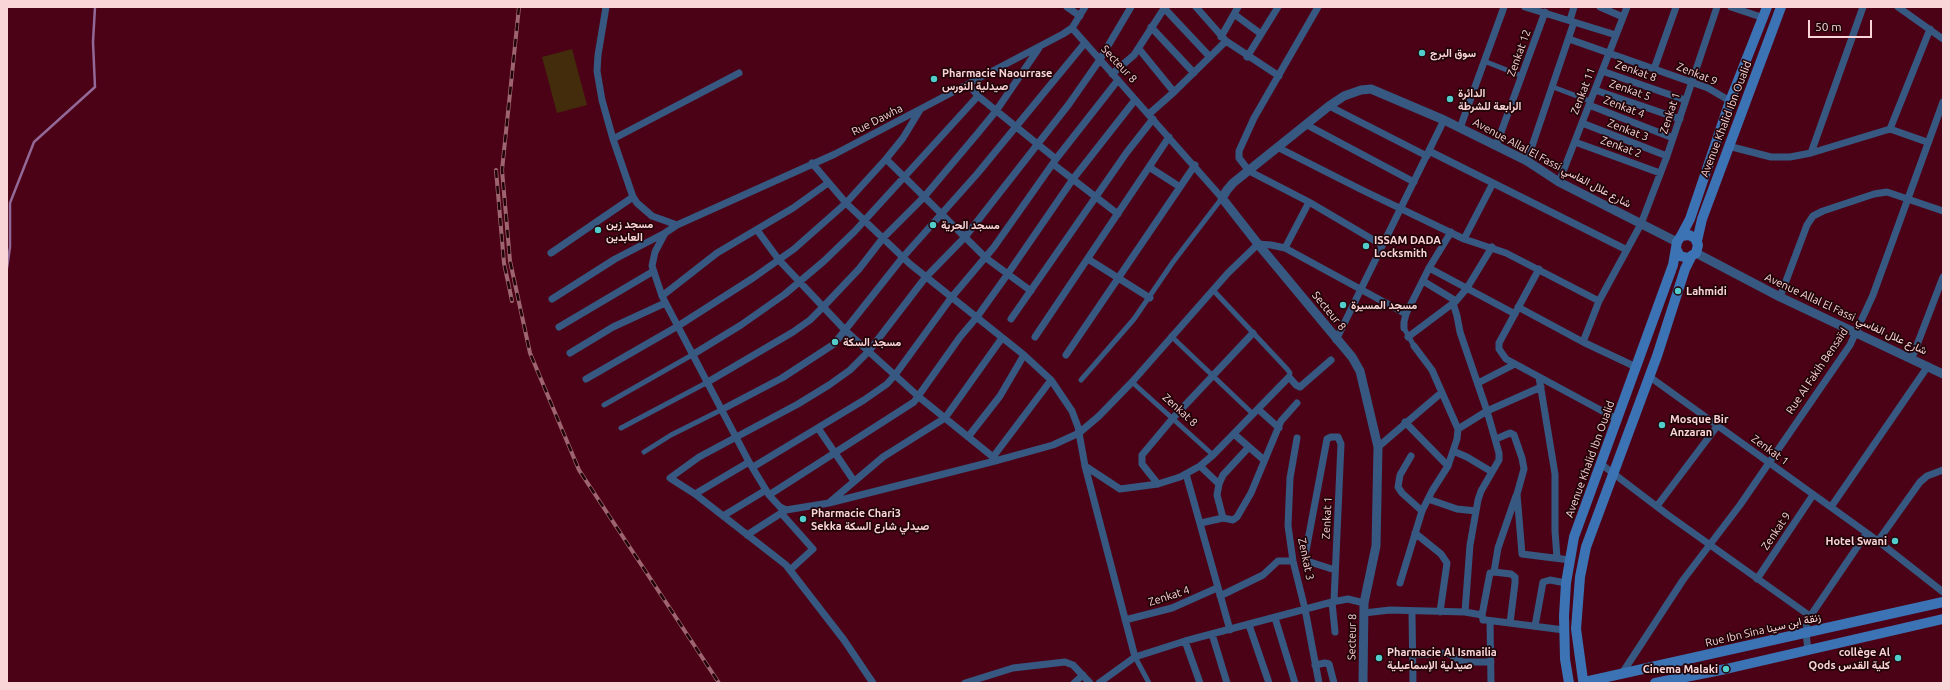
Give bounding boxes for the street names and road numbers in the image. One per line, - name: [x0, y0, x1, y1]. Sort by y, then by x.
- street label: Zenkat 12: [1504, 28, 1534, 78]
- street label: Secteur 8: [1098, 42, 1140, 86]
- street label: Zenkat 8: [1614, 58, 1658, 84]
- street label: Avenue Khalid Ibn Oualid: [1698, 59, 1754, 179]
- street label: Zenkat 9: [1675, 60, 1719, 88]
- street label: Zenkat 11: [1568, 66, 1598, 116]
- street label: Zenkat 5: [1608, 77, 1652, 103]
- street label: Zenkat 1: [1657, 91, 1683, 135]
- street label: Zenkat 4: [1602, 93, 1646, 121]
- street label: Rue Dawha: [849, 101, 905, 139]
- street label: Avenue Allal El Fassi شارع علال الفاسي: [1471, 116, 1633, 210]
- street label: Zenkat 3: [1606, 116, 1650, 144]
- street label: Zenkat 2: [1599, 133, 1643, 161]
- street label: Avenue Allal El Fassi شارع علال الفاسي: [1763, 271, 1929, 357]
- street label: Secteur 8: [1309, 289, 1349, 333]
- street label: Rue Al Fakih Bensaïd: [1783, 325, 1851, 417]
- street label: Zenkat 8: [1160, 391, 1200, 429]
- street label: Avenue Khalid Ibn Oualid: [1563, 399, 1617, 519]
- street label: Zenkat 1: [1749, 432, 1791, 468]
- street label: Zenkat 1: [1319, 496, 1335, 540]
- street label: Zenkat 9: [1759, 510, 1793, 552]
- street label: Zenkat 3: [1295, 537, 1317, 581]
- street label: Zenkat 4: [1147, 583, 1191, 609]
- street label: Rue Ibn Sina زنقة ابن سينا: [1704, 610, 1822, 650]
- street label: Secteur 8: [1345, 614, 1359, 660]

